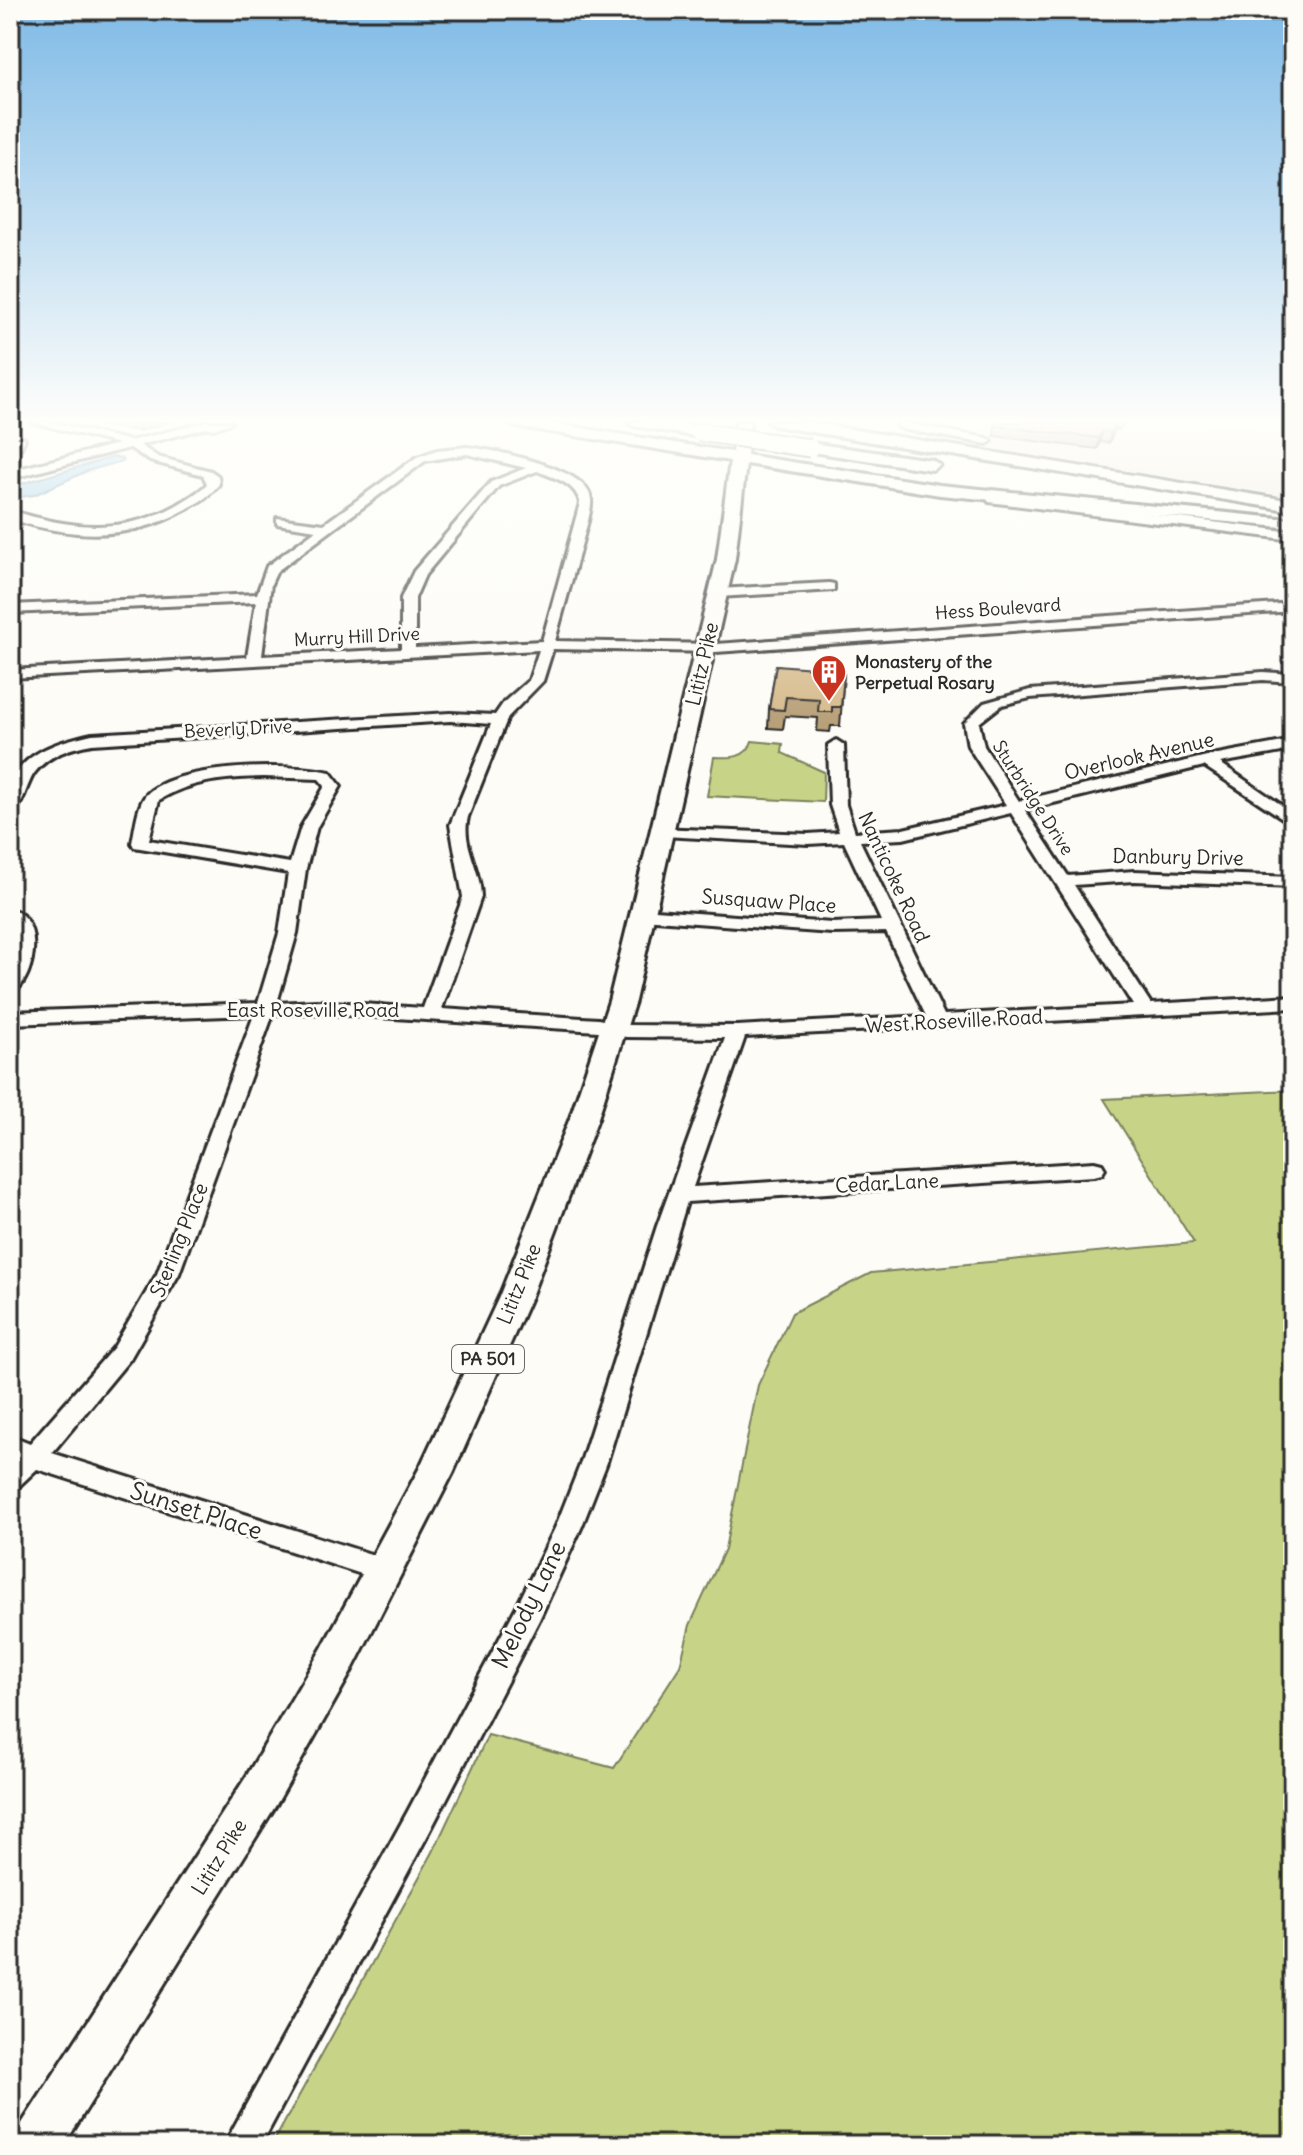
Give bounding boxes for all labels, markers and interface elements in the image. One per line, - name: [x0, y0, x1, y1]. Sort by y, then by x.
- street label: Hess Boulevard: [934, 593, 1062, 624]
- street label: Lititz Pike: [680, 620, 723, 708]
- street label: Murry Hill Drive: [293, 622, 421, 651]
- place label: Monastery of the Perpetual Rosary: [855, 650, 995, 694]
- building icon: Monastery of the Perpetual Rosary: [810, 653, 848, 703]
- street label: Beverly Drive: [183, 714, 293, 743]
- street label: Overlook Avenue: [1061, 726, 1216, 785]
- street label: Sturbridge Drive: [988, 736, 1079, 859]
- street label: Nanticoke Road: [853, 807, 936, 946]
- street label: Danbury Drive: [1112, 843, 1244, 870]
- street label: Susquaw Place: [701, 883, 837, 918]
- street label: East Roseville Road: [227, 997, 400, 1022]
- street label: West Roseville Road: [864, 1003, 1044, 1038]
- street label: Cedar Lane: [834, 1167, 940, 1198]
- street label: Sterling Place: [144, 1179, 213, 1301]
- street label: Lititz Pike: [491, 1240, 546, 1328]
- road number: PA 501: [452, 1345, 524, 1373]
- street label: Sunset Place: [127, 1475, 266, 1545]
- street label: Melody Lane: [484, 1536, 572, 1673]
- street label: Lititz Pike: [185, 1814, 252, 1899]

